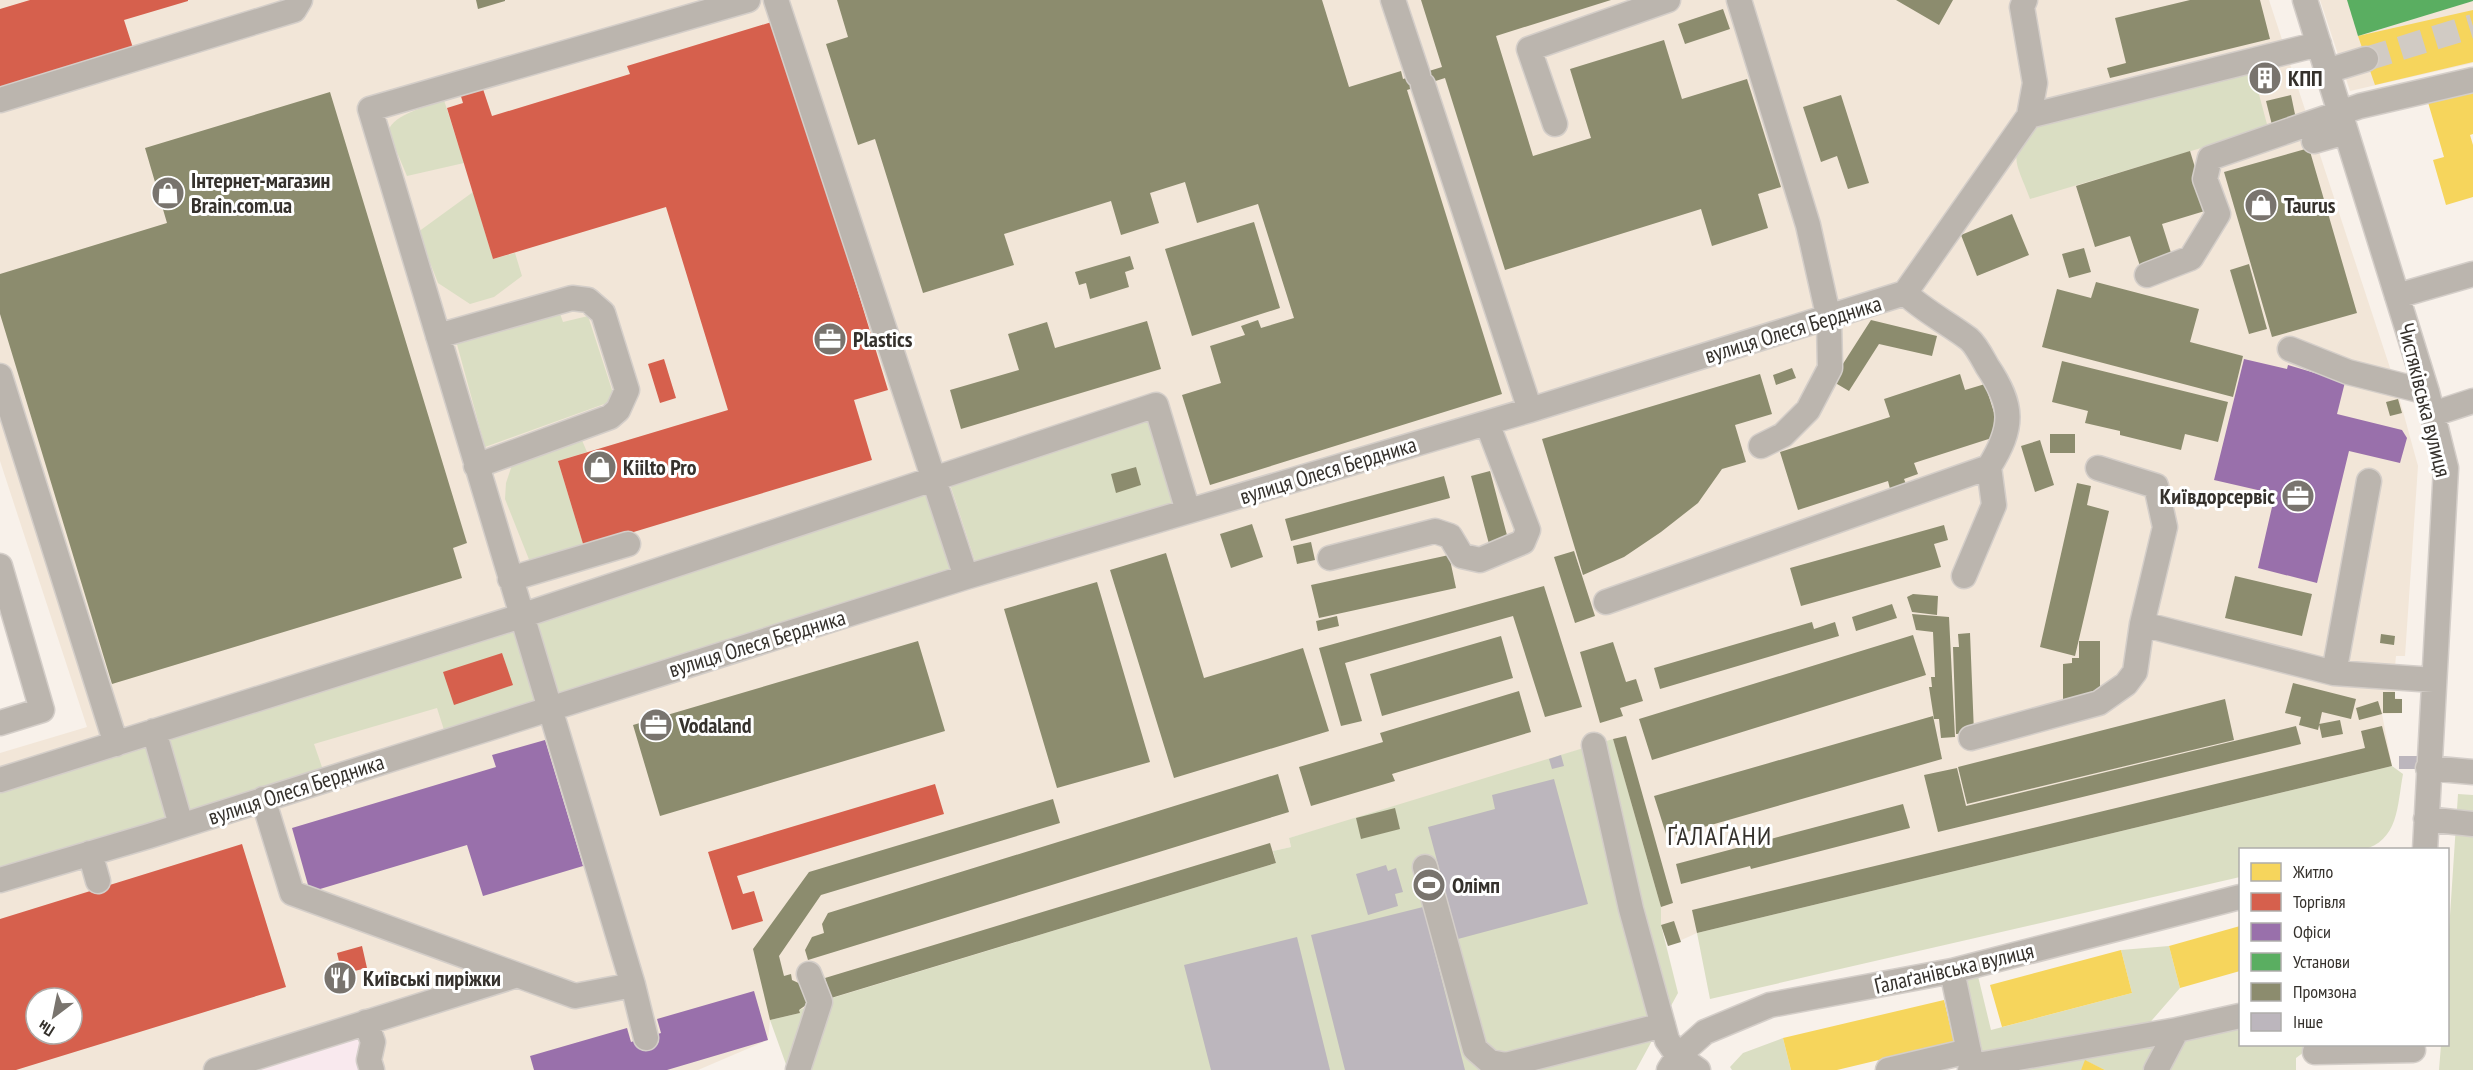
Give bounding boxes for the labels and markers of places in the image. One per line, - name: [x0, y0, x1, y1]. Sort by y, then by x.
- building icon: КПП: [2247, 60, 2283, 96]
- place label: КПП: [2288, 64, 2322, 92]
- place label: Інтернет-магазин Brain.com.ua: [191, 166, 330, 219]
- shop icon: Інтернет-магазин Brain.com.ua: [150, 175, 186, 211]
- shop icon: Taurus: [2243, 187, 2279, 223]
- place label: Taurus: [2284, 191, 2336, 219]
- office icon: Plastics: [812, 321, 848, 357]
- place label: Plastics: [853, 325, 913, 353]
- shop icon: Kiilto Pro: [582, 449, 618, 485]
- place label: Kiilto Pro: [623, 453, 697, 481]
- office icon: Київдорсервіс: [2280, 478, 2316, 514]
- place label: Київдорсервіс: [2160, 482, 2275, 510]
- office icon: Vodaland: [638, 707, 674, 743]
- place label: Vodaland: [678, 711, 752, 739]
- sports icon: Олімп: [1411, 867, 1447, 903]
- place label: Олімп: [1452, 871, 1500, 899]
- restaurant icon: Київські пиріжки: [322, 960, 358, 996]
- place label: Київські пиріжки: [363, 964, 501, 992]

